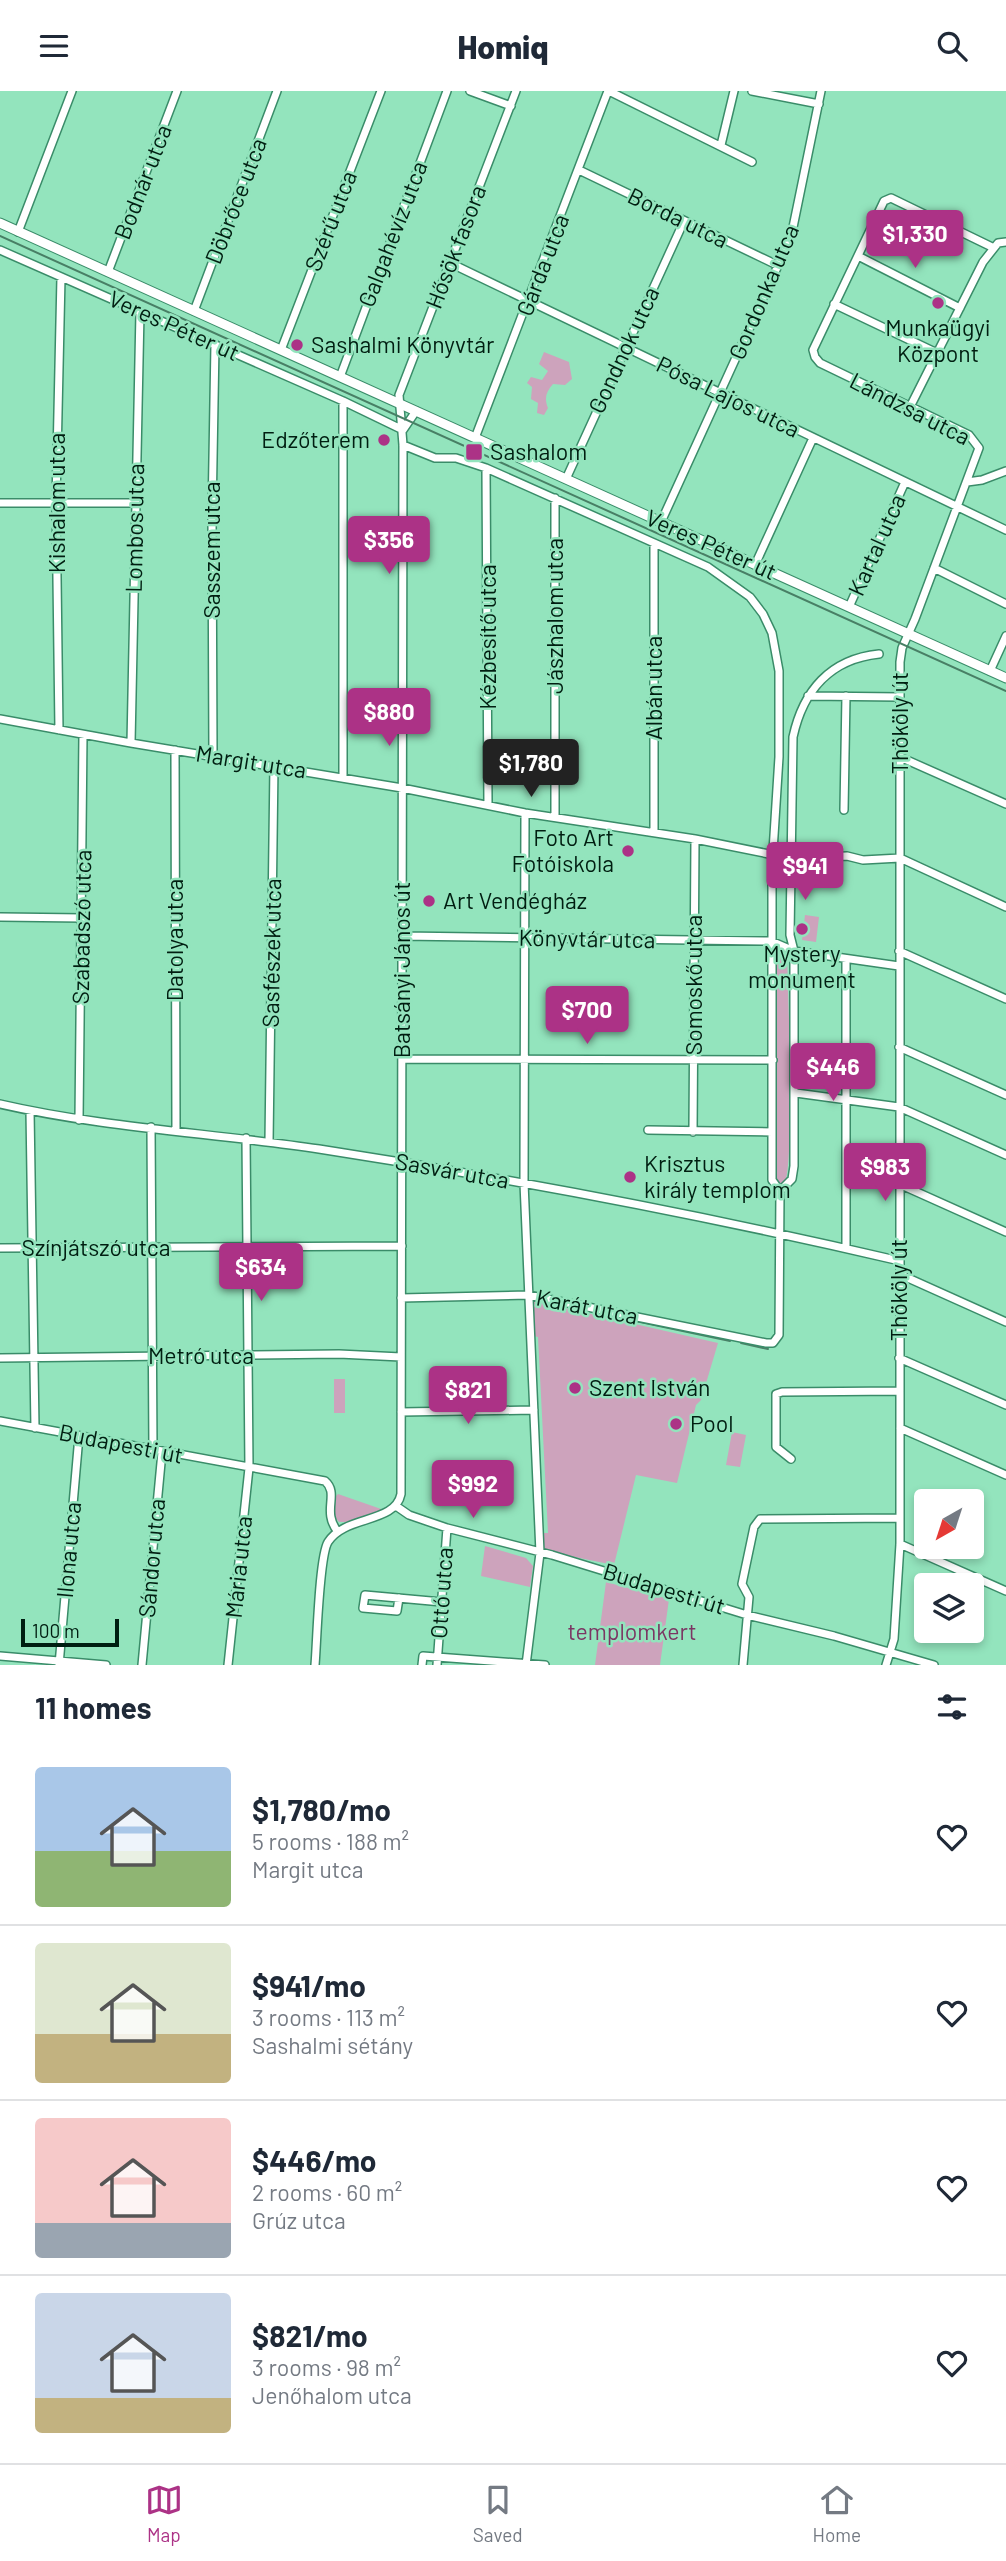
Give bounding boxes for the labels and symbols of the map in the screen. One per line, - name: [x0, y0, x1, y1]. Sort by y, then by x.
- street label: Bodnár utca: [107, 120, 177, 243]
- street label: Döbrőce utca: [198, 134, 272, 268]
- street label: Galgahévíz utca: [351, 157, 433, 311]
- street label: Szérű utca: [298, 166, 362, 275]
- street label: Hősök fasora: [419, 181, 491, 312]
- street label: Borda utca: [624, 181, 733, 253]
- street label: Gárda utca: [510, 210, 574, 320]
- pin: $1,330: [858, 211, 972, 270]
- street label: Gordonka utca: [722, 220, 804, 363]
- street label: Gondnok utca: [582, 282, 665, 417]
- street label: Veres Péter út: [105, 284, 244, 366]
- marker: Munkaügyi Központ: [930, 295, 946, 311]
- place label: Munkaügyi Központ: [885, 313, 991, 367]
- place label: Sashalmi Könyvtár: [311, 330, 495, 358]
- marker: Sashalmi Könyvtár: [289, 337, 305, 353]
- street label: Pósa Lajos utca: [652, 349, 805, 443]
- street label: Lándzsa utca: [846, 366, 975, 450]
- place label: Edzőterem: [261, 425, 370, 453]
- marker: Edzőterem: [376, 432, 392, 448]
- street label: Kishalom utca: [42, 433, 70, 573]
- place label: Sashalom: [490, 437, 587, 465]
- marker: Sashalom: [464, 442, 484, 462]
- street label: Lombos utca: [119, 463, 149, 593]
- street label: Sasszem utca: [197, 481, 225, 619]
- street label: Kartal utca: [841, 489, 911, 600]
- street label: Veres Péter út: [642, 503, 781, 585]
- pin: $356: [348, 517, 430, 576]
- street label: Jászhalom utca: [540, 538, 568, 694]
- street label: Kézbesítő utca: [473, 564, 501, 710]
- street label: Albán utca: [639, 636, 667, 740]
- street label: Thököly út: [885, 672, 913, 774]
- pin: $880: [348, 689, 430, 748]
- street label: Margit utca: [194, 738, 308, 784]
- pin: $1,780: [474, 739, 588, 799]
- place label: Foto Art Fotóiskola: [512, 823, 614, 877]
- marker: Foto Art Fotóiskola: [620, 843, 636, 859]
- pin: $941: [764, 843, 846, 902]
- street label: Szabadszó utca: [66, 849, 96, 1005]
- street label: Sasfészek utca: [256, 878, 286, 1028]
- street label: Datolya utca: [160, 879, 188, 1001]
- street label: Batsányi János út: [387, 882, 415, 1058]
- place label: Art Vendégház: [443, 886, 587, 914]
- marker: Art Vendégház: [421, 893, 437, 909]
- street label: Somoskő utca: [679, 915, 707, 1055]
- marker: Mystery monument: [794, 921, 810, 937]
- street label: Könyvtár utca: [518, 923, 656, 953]
- place label: Mystery monument: [748, 939, 856, 993]
- pin: $700: [546, 986, 628, 1046]
- pin: $446: [792, 1044, 874, 1103]
- pin: $983: [844, 1143, 926, 1203]
- street label: Sasvár utca: [393, 1146, 511, 1194]
- place label: Krisztus király templom: [644, 1149, 791, 1203]
- marker: Krisztus király templom: [622, 1169, 638, 1185]
- street label: Színjátszó utca: [22, 1233, 170, 1261]
- street label: Thököly út: [884, 1239, 912, 1341]
- pin: $634: [220, 1243, 302, 1303]
- street label: Karát utca: [534, 1282, 640, 1330]
- street label: Metró utca: [148, 1341, 254, 1369]
- pin: $821: [427, 1367, 509, 1426]
- place label: Szent István: [589, 1373, 710, 1401]
- marker: Szent István: [567, 1380, 583, 1396]
- place label: Pool: [690, 1409, 734, 1437]
- marker: Pool: [668, 1416, 684, 1432]
- street label: Budapesti út: [57, 1417, 186, 1469]
- pin: $992: [432, 1461, 514, 1520]
- north arrow: [914, 1489, 984, 1559]
- street label: Sándor utca: [132, 1497, 170, 1619]
- street label: Ilona utca: [50, 1501, 86, 1599]
- street label: Mária utca: [219, 1514, 257, 1619]
- street label: Ottó utca: [424, 1546, 458, 1640]
- street label: Budapesti út: [600, 1556, 729, 1620]
- scale bar: [21, 1616, 119, 1648]
- park label: templomkert: [567, 1617, 697, 1645]

